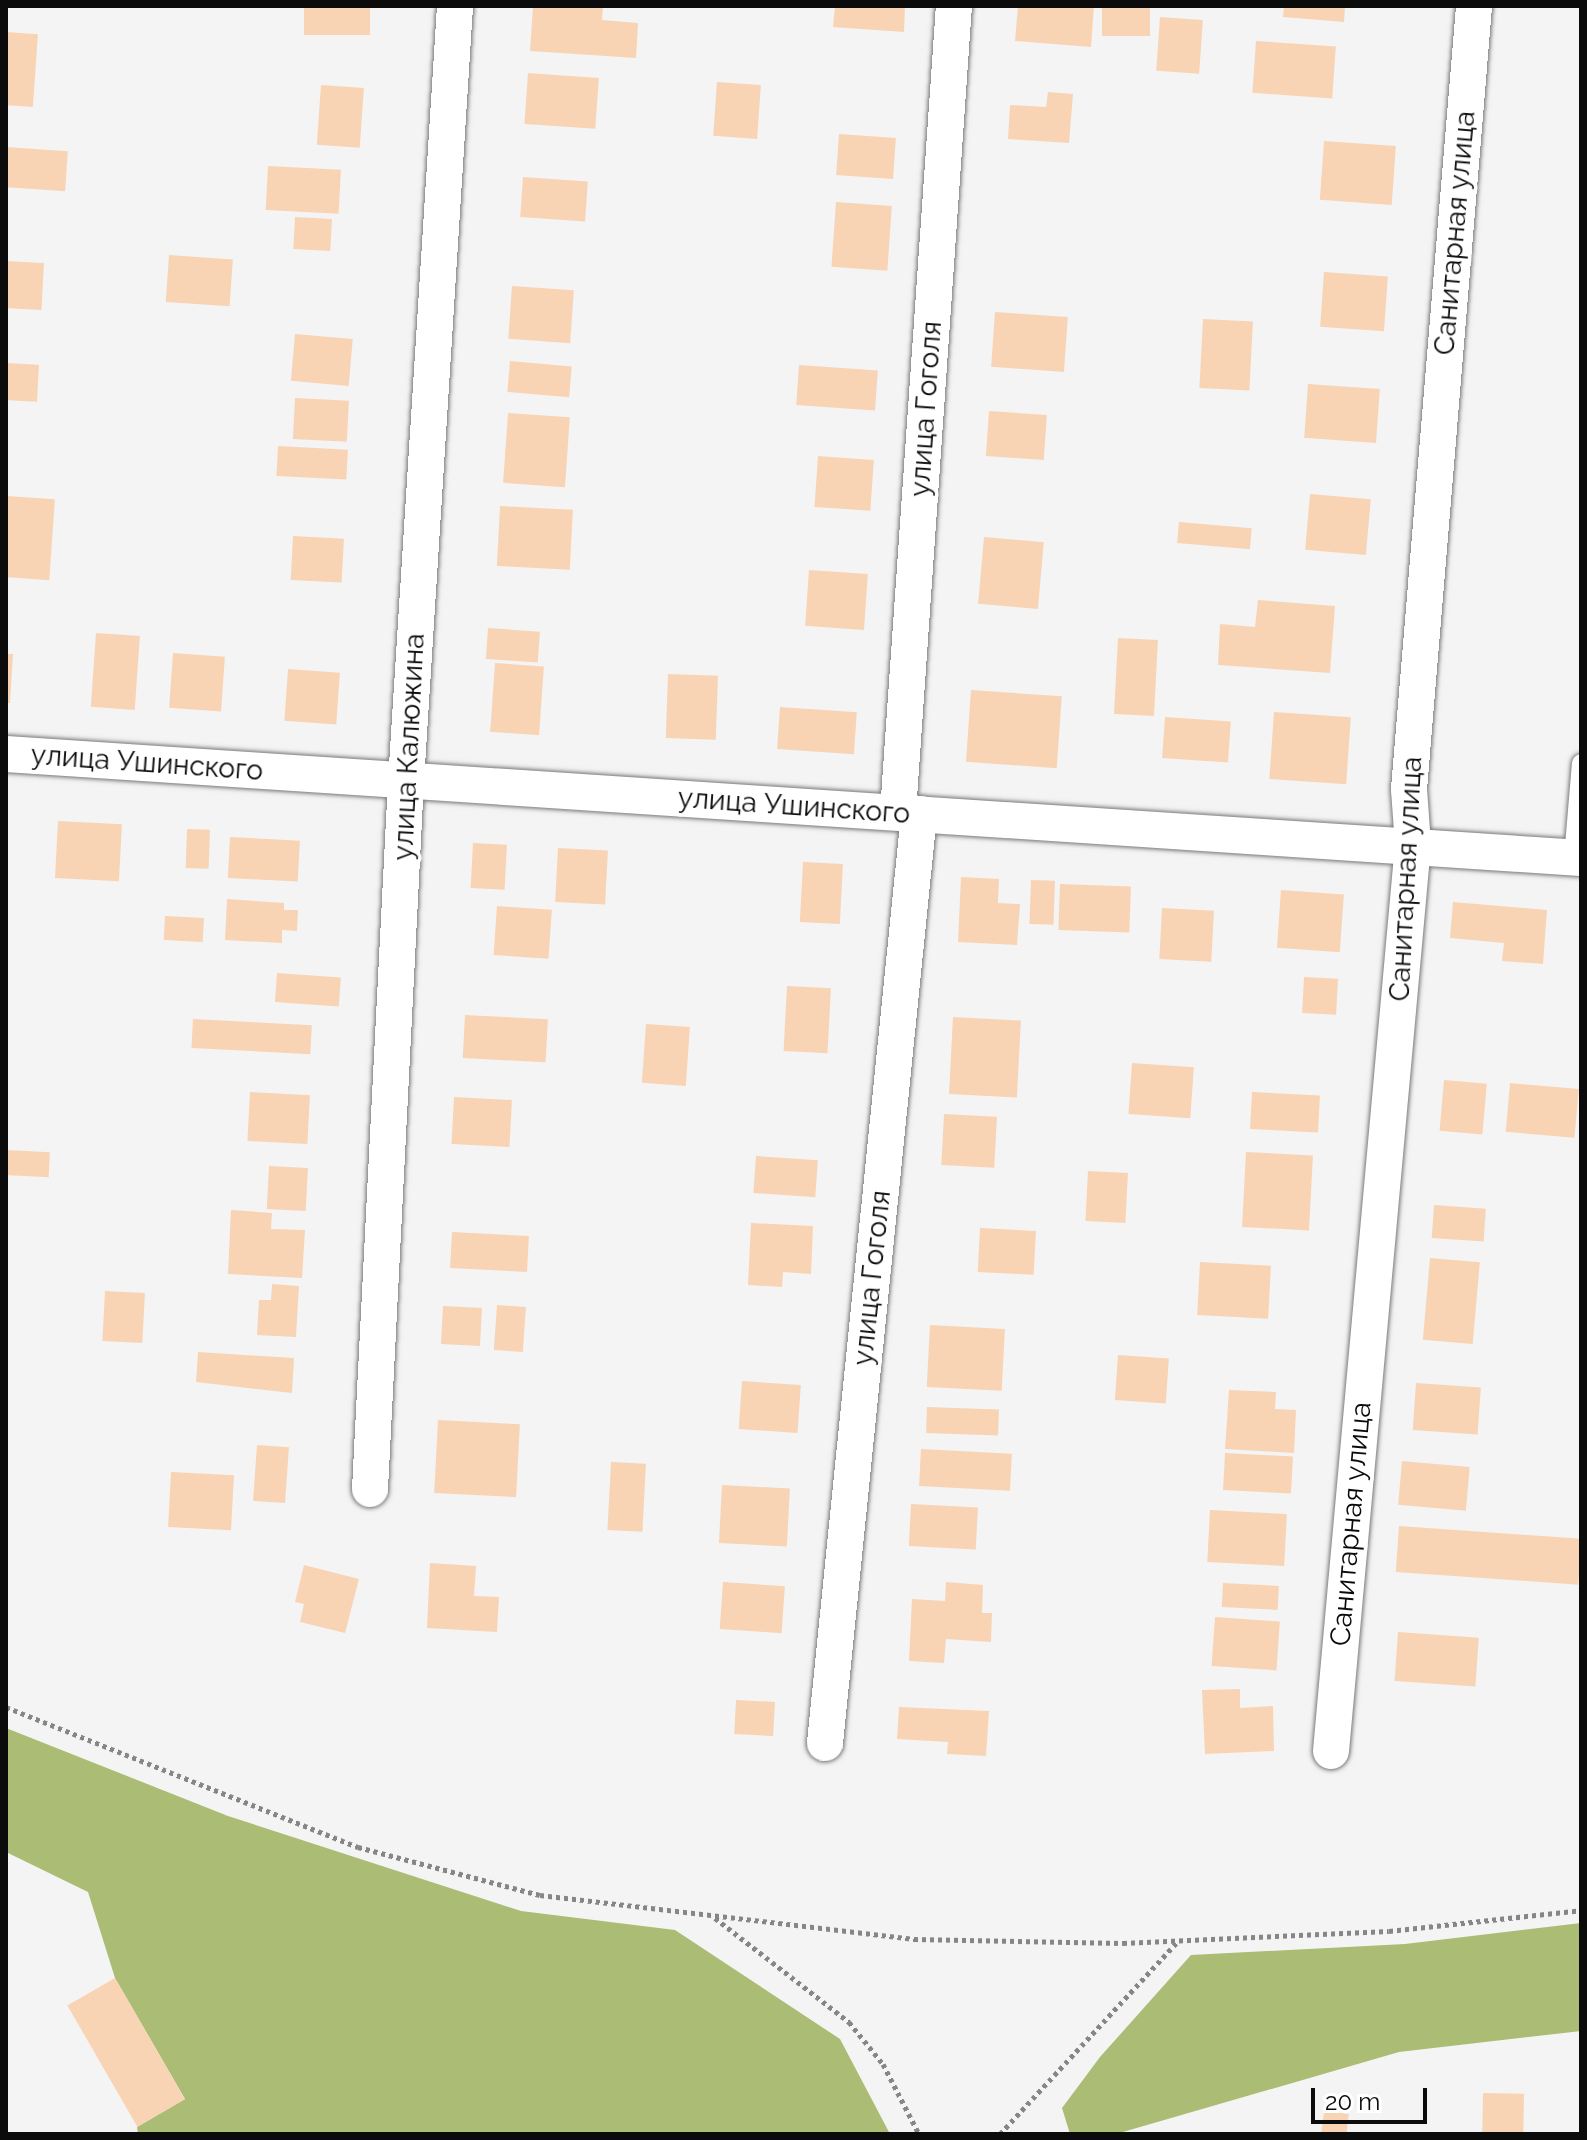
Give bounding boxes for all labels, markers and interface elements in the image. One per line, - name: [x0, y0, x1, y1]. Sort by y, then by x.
- street label: Санитарная улица: [1428, 109, 1482, 357]
- street label: улица Гоголя: [903, 320, 949, 498]
- street label: улица Калюжина: [386, 633, 432, 861]
- street label: улица Ушинского: [30, 738, 264, 788]
- street label: Санитарная улица: [1383, 755, 1429, 1003]
- street label: улица Ушинского: [677, 781, 911, 831]
- street label: улица Гоголя: [846, 1189, 898, 1367]
- street label: Санитарная улица: [1324, 1400, 1378, 1648]
- scale bar: [1315, 2072, 1431, 2122]
- text: 20 m: [1325, 2087, 1380, 2116]

